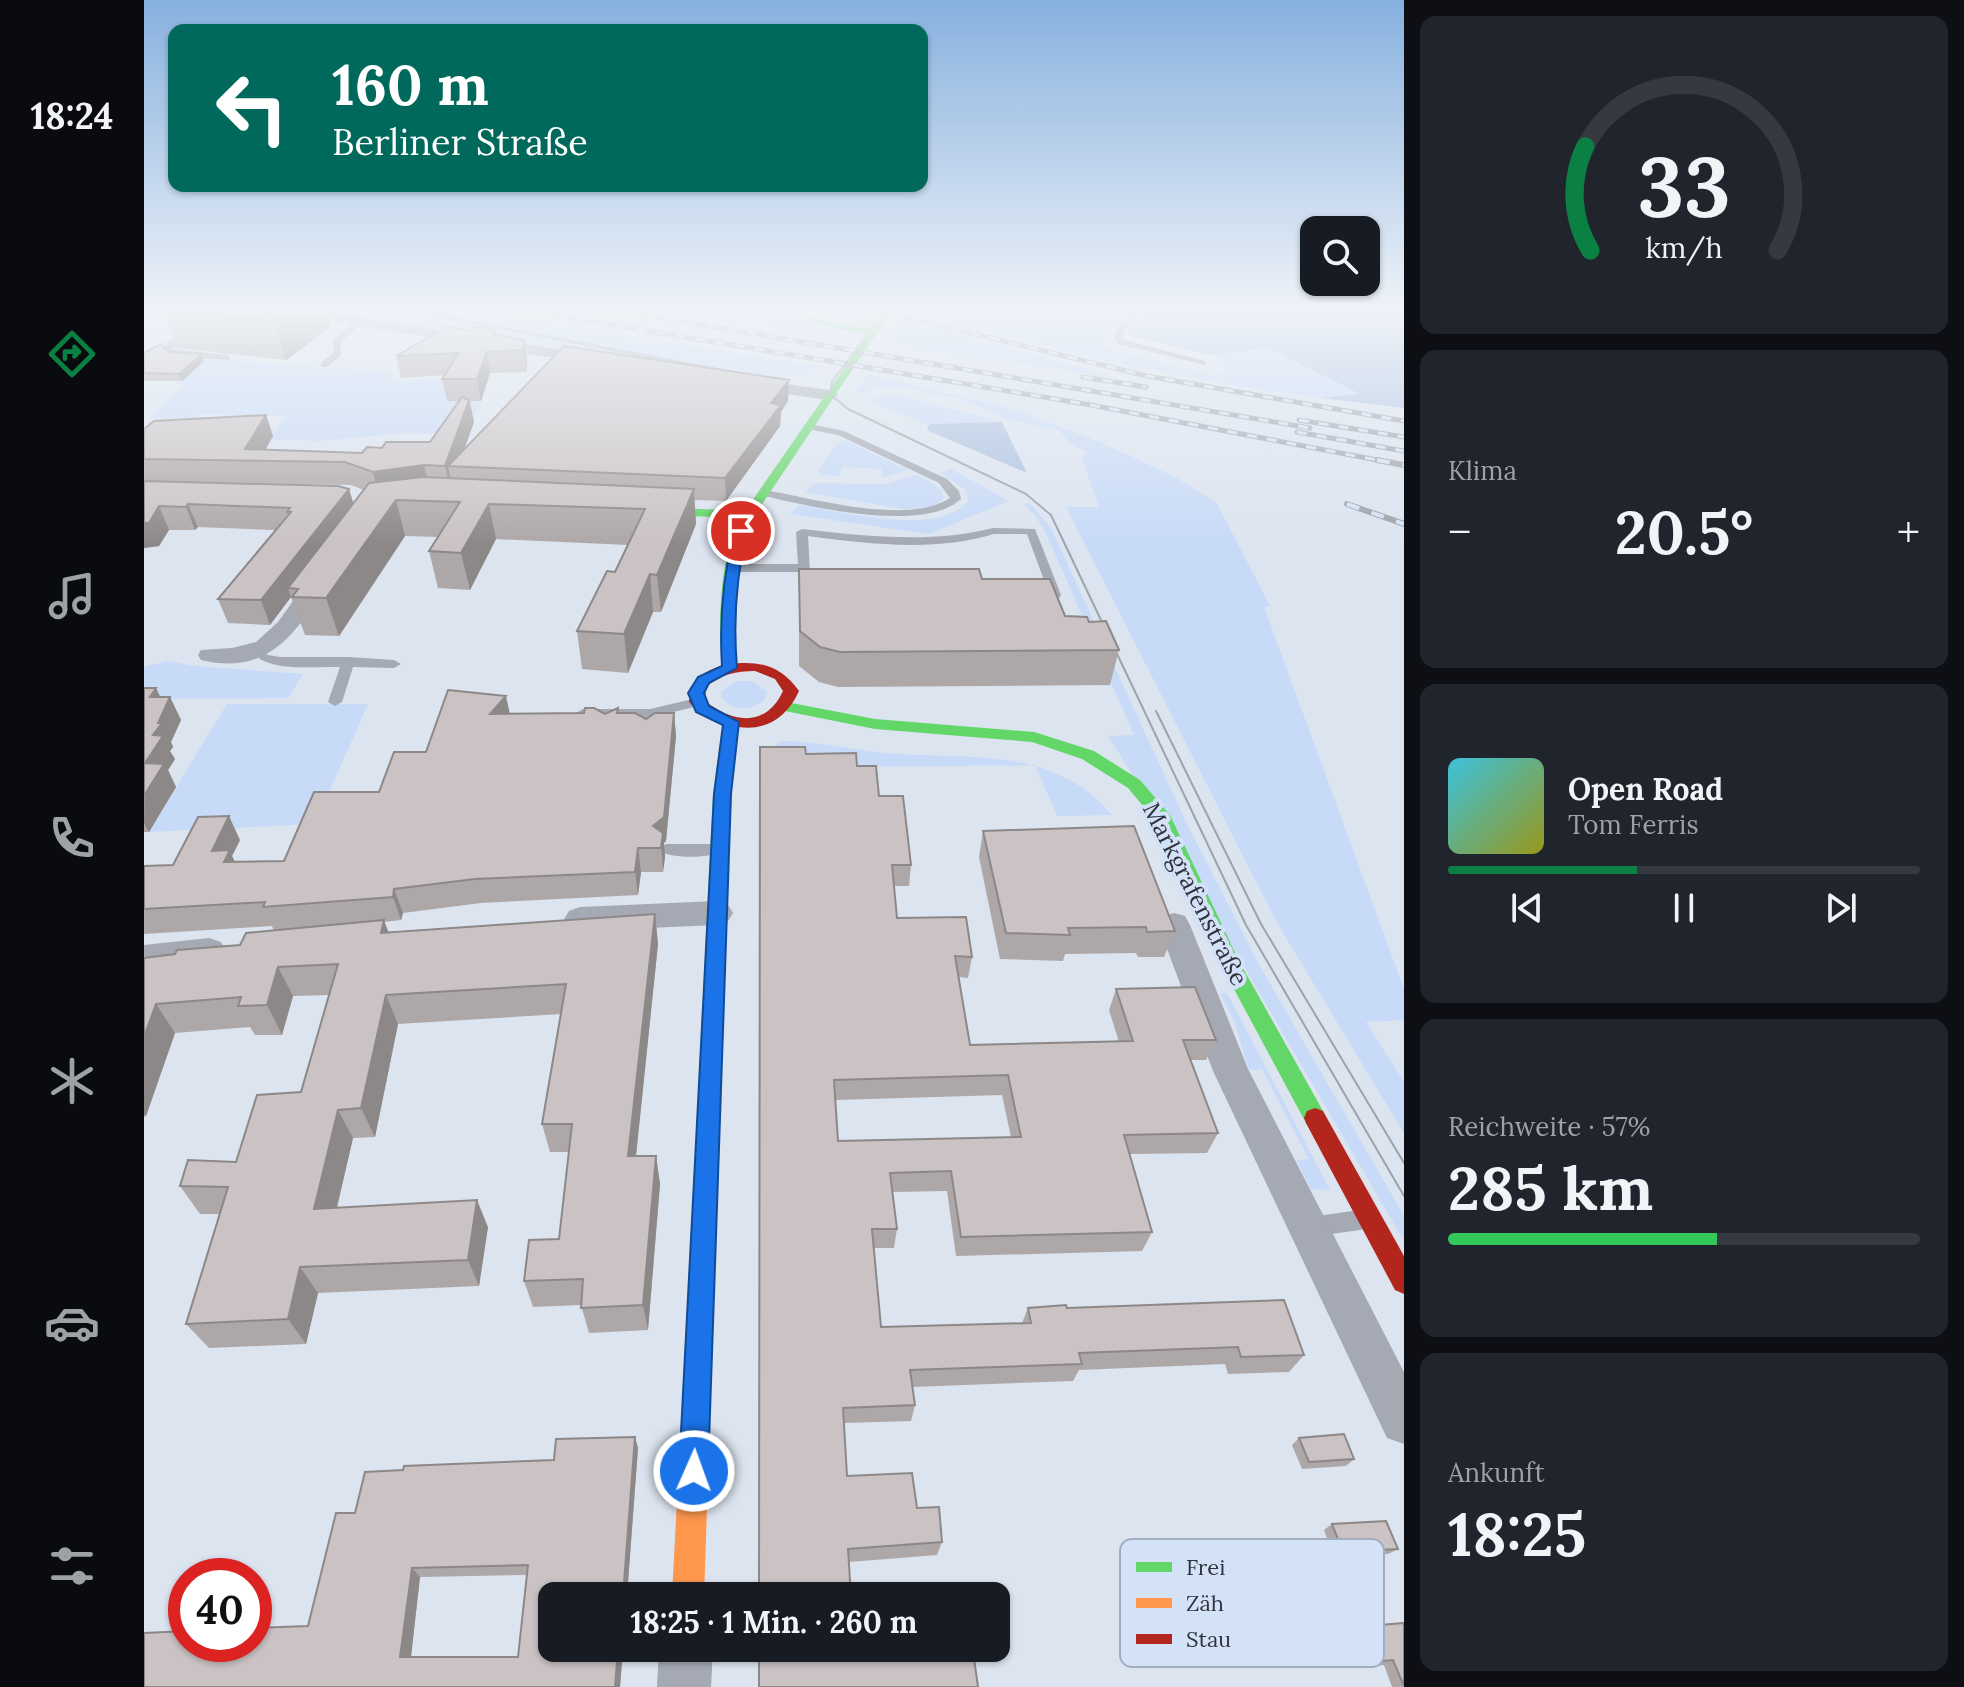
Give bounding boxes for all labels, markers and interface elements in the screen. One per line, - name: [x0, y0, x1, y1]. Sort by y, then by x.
- text: 160 m: [332, 49, 489, 120]
- icon: left: [200, 56, 304, 160]
- text: 18:24: [30, 93, 114, 139]
- text: Berliner Straße: [332, 119, 588, 165]
- text: 33: [1637, 133, 1731, 240]
- map controls: [1300, 216, 1380, 296]
- button: search: [1300, 216, 1380, 296]
- text: km/h: [1645, 229, 1723, 266]
- icon: directions: [44, 326, 100, 382]
- text: Klima: [1448, 454, 1517, 487]
- text: 20.5°: [1615, 494, 1753, 570]
- pin: [707, 497, 775, 565]
- text: −: [1448, 504, 1471, 560]
- text: +: [1897, 504, 1920, 560]
- icon: arrive: [719, 509, 763, 553]
- icon: music: [44, 568, 100, 624]
- text: Open Road: [1568, 770, 1723, 808]
- street label: Markgrafenstraße: [1136, 797, 1255, 991]
- text: Tom Ferris: [1568, 808, 1698, 841]
- icon: phone: [44, 810, 100, 866]
- icon: previous: [1505, 886, 1549, 930]
- icon: pause: [1662, 886, 1706, 930]
- icon: next: [1819, 886, 1863, 930]
- icon: climate: [44, 1053, 100, 1109]
- text: Reichweite · 57%: [1448, 1110, 1650, 1143]
- text: 285 km: [1448, 1150, 1653, 1226]
- icon: car: [44, 1295, 100, 1351]
- position arrow: [652, 1429, 736, 1513]
- text: Ankunft: [1448, 1456, 1545, 1489]
- text: 18:25: [1448, 1496, 1586, 1572]
- icon: filters: [44, 1538, 100, 1594]
- legend: [1120, 1539, 1384, 1667]
- text: Frei: [1186, 1553, 1225, 1581]
- speed limit sign: 40: [168, 1558, 272, 1662]
- text: Zäh: [1186, 1589, 1224, 1617]
- text: 18:25 · 1 Min. · 260 m: [631, 1603, 917, 1641]
- text: Stau: [1186, 1625, 1231, 1653]

